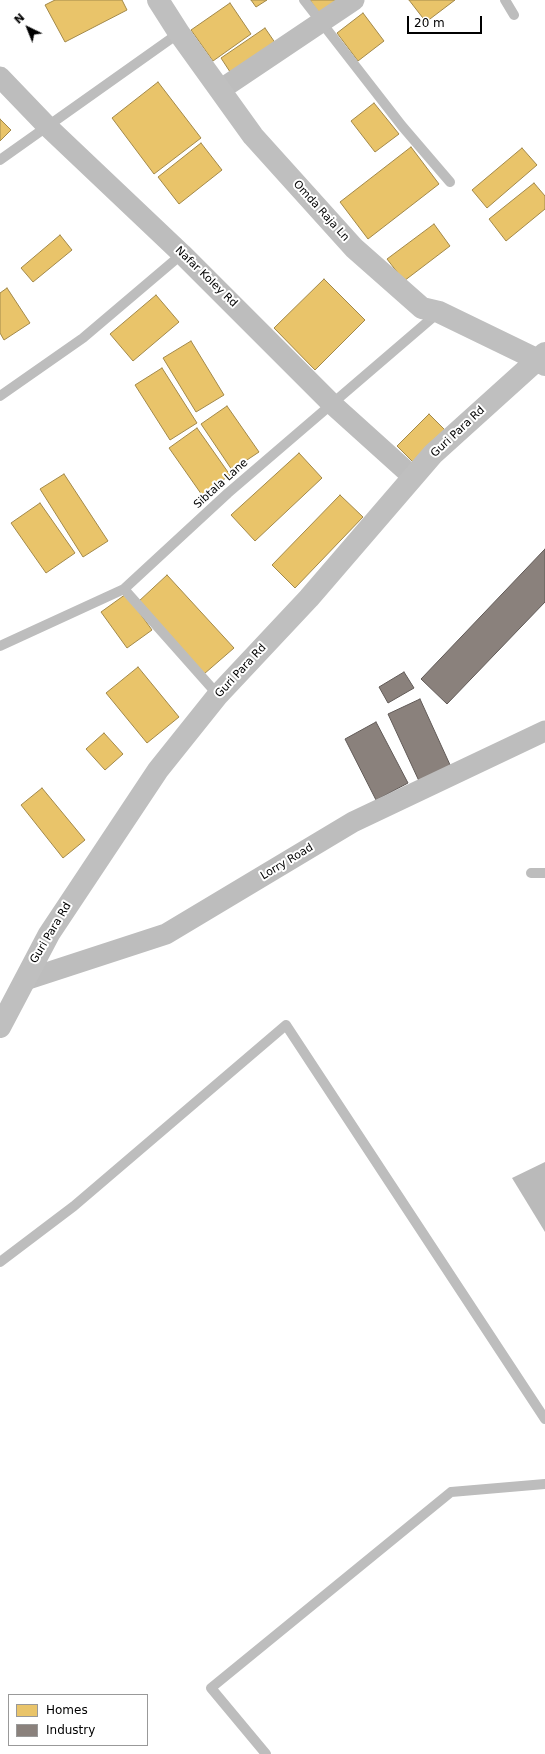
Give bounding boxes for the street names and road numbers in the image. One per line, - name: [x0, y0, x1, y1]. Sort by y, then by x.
- street label: Omda Raja Ln: [290, 178, 352, 244]
- street label: Nafar Koley Rd: [172, 244, 240, 310]
- street label: Guri Para Rd: [428, 404, 488, 460]
- street label: Sibtala Lane: [191, 456, 251, 512]
- street label: Guri Para Rd: [213, 641, 269, 701]
- street label: Lorry Road: [258, 841, 316, 883]
- street label: Guri Para Rd: [28, 900, 74, 966]

